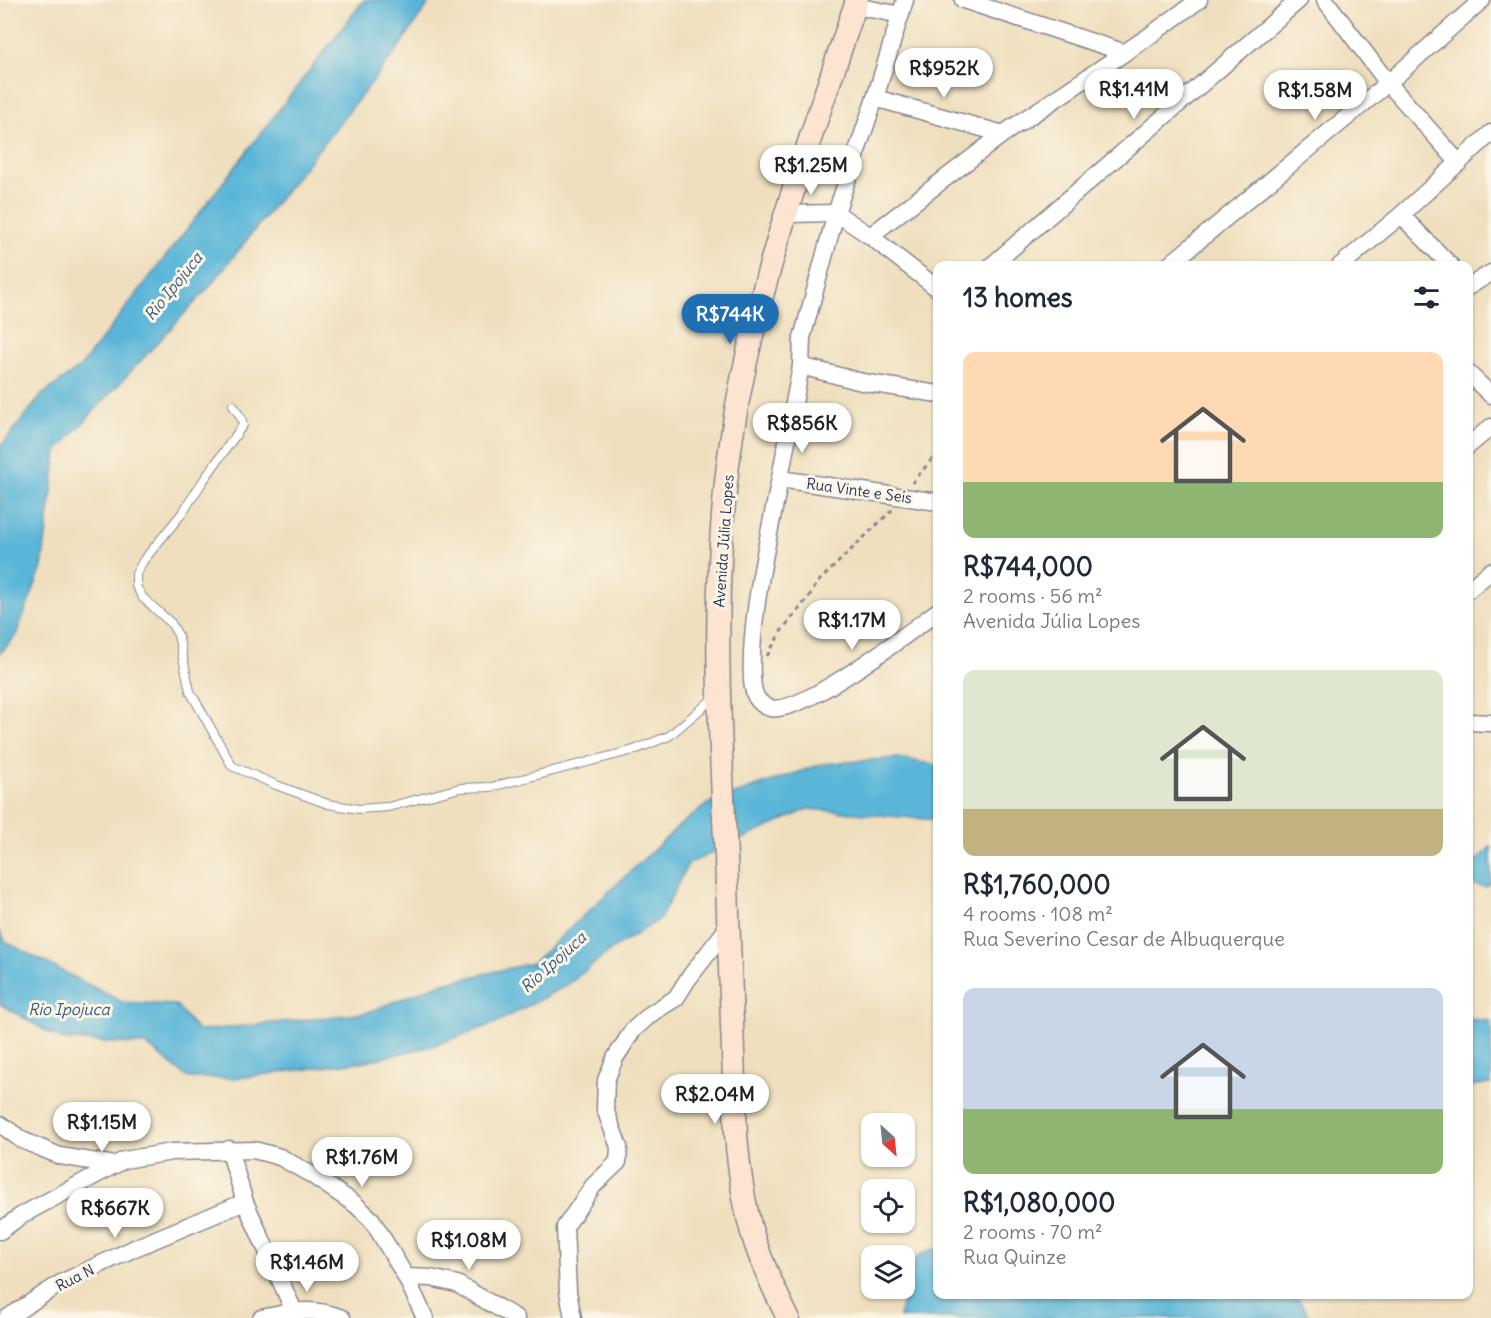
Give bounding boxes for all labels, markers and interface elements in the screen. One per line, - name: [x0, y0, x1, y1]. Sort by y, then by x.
- pin: R$952K: [895, 48, 993, 99]
- text: R$952K: [909, 55, 979, 80]
- pin: R$1.41M: [1079, 69, 1189, 120]
- pin: R$1.58M: [1260, 70, 1370, 121]
- text: R$1.41M: [1099, 76, 1169, 101]
- text: R$1.58M: [1278, 77, 1352, 102]
- pin: R$1.25M: [756, 145, 866, 196]
- text: R$1.25M: [774, 152, 848, 177]
- water label: Rio Ipojuca: [140, 247, 207, 324]
- text: 13 homes: [963, 281, 1073, 314]
- icon: filters: [1410, 281, 1443, 314]
- pin: R$744K: [681, 294, 779, 345]
- text: R$744K: [696, 301, 764, 326]
- icon: home: [1149, 391, 1257, 499]
- pin: R$856K: [753, 403, 851, 454]
- text: R$856K: [767, 410, 837, 435]
- street label: Avenida Júlia Lopes: [709, 474, 738, 608]
- street label: Rua Vinte e Seis: [805, 474, 913, 507]
- text: R$744,000: [963, 550, 1093, 583]
- text: 2 rooms · 56 m²: [963, 583, 1103, 608]
- pin: R$1.17M: [797, 600, 907, 651]
- text: R$1.17M: [818, 607, 886, 632]
- text: Avenida Júlia Lopes: [963, 608, 1140, 633]
- icon: home: [1149, 709, 1257, 817]
- text: R$1,760,000: [963, 868, 1111, 901]
- text: 4 rooms · 108 m²: [963, 901, 1113, 926]
- text: Rua Severino Cesar de Albuquerque: [963, 926, 1285, 951]
- water label: Rio Ipojuca: [516, 927, 591, 997]
- water label: Rio Ipojuca: [28, 999, 111, 1019]
- icon: home: [1149, 1027, 1257, 1135]
- pin: R$2.04M: [660, 1074, 770, 1125]
- text: R$2.04M: [675, 1081, 755, 1106]
- pin: R$1.15M: [47, 1102, 157, 1153]
- text: R$1.15M: [67, 1109, 137, 1134]
- north arrow: [861, 1113, 915, 1167]
- map controls: [861, 1113, 915, 1299]
- pin: R$1.76M: [307, 1137, 417, 1188]
- text: R$1.76M: [326, 1144, 398, 1169]
- button: locate: [861, 1179, 915, 1233]
- text: R$1,080,000: [963, 1186, 1115, 1219]
- pin: R$667K: [66, 1188, 164, 1239]
- text: R$667K: [80, 1195, 150, 1220]
- text: 2 rooms · 70 m²: [963, 1219, 1103, 1244]
- pin: R$1.08M: [414, 1220, 524, 1271]
- text: R$1.08M: [431, 1227, 507, 1252]
- pin: R$1.46M: [252, 1242, 362, 1293]
- text: Rua Quinze: [963, 1244, 1066, 1269]
- button: layers: [861, 1245, 915, 1299]
- text: R$1.46M: [270, 1249, 344, 1274]
- street label: Rua N: [52, 1260, 97, 1295]

